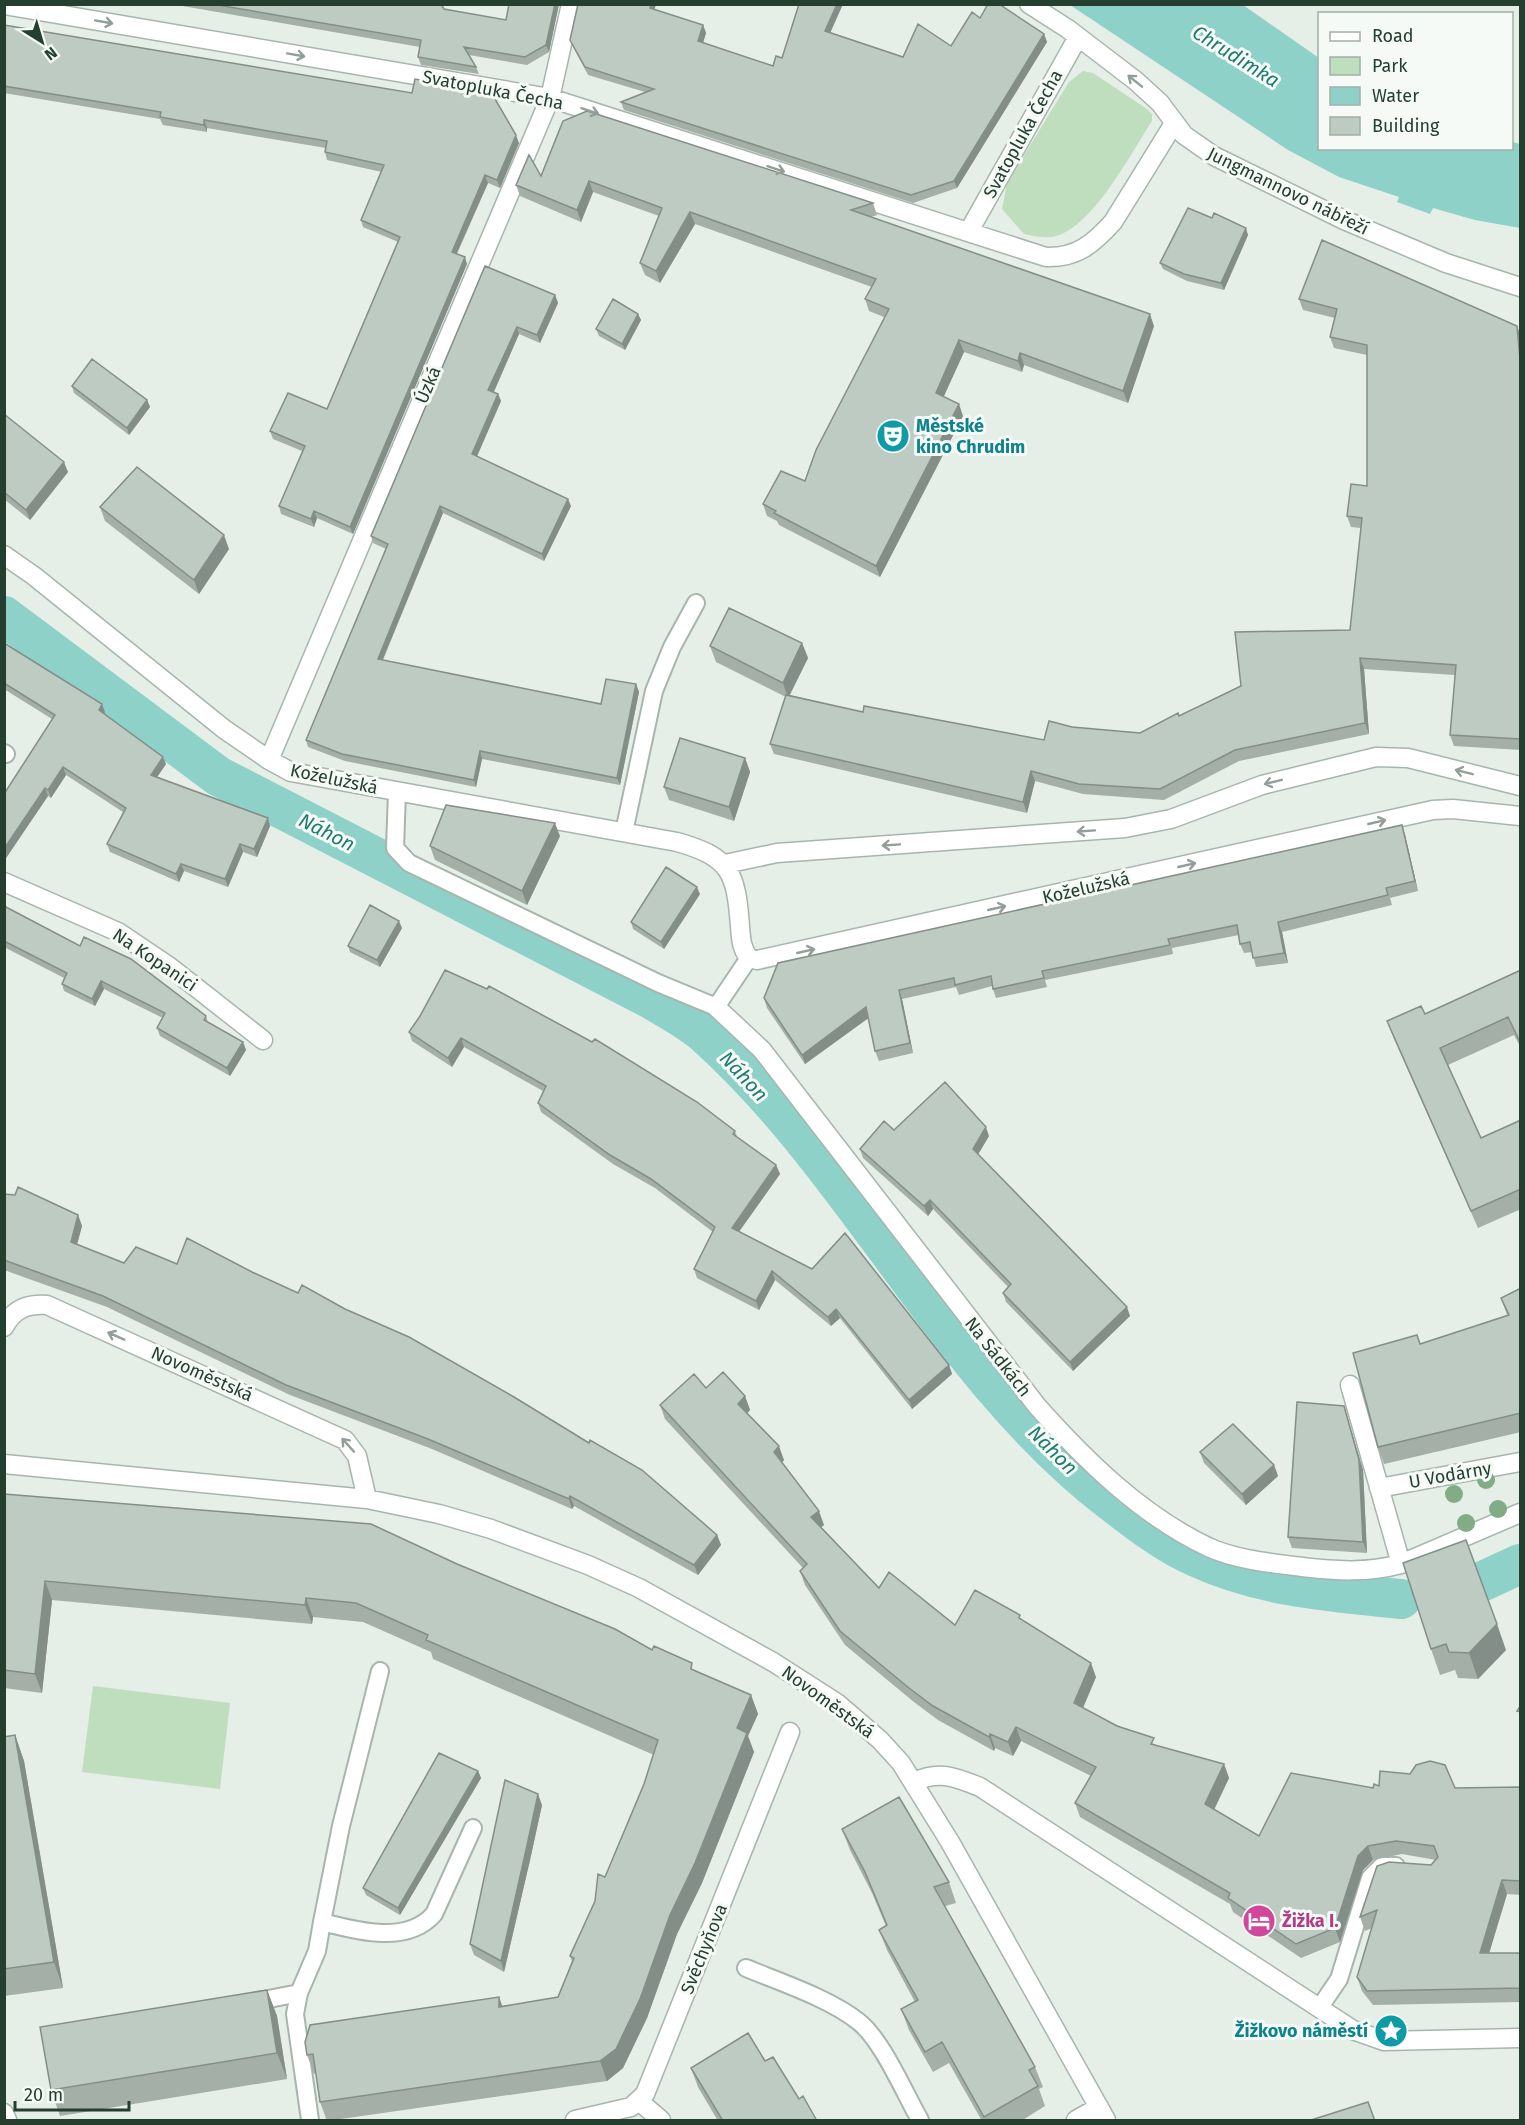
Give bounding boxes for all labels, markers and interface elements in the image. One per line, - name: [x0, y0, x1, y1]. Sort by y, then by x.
- north arrow: [12, 12, 72, 72]
- legend: [1318, 12, 1513, 150]
- one-way arrow: [93, 16, 113, 27]
- water label: Chrudimka: [1188, 20, 1284, 92]
- text: Road: [1372, 25, 1414, 47]
- text: N: [41, 43, 61, 64]
- one-way arrow: [285, 49, 305, 60]
- text: Park: [1372, 55, 1408, 77]
- street label: Svatopluka Čecha: [421, 66, 565, 114]
- street label: Svatopluka Čecha: [979, 66, 1067, 202]
- one-way arrow: [1128, 74, 1143, 88]
- text: Water: [1372, 85, 1419, 107]
- one-way arrow: [580, 106, 599, 117]
- text: Building: [1372, 115, 1440, 137]
- street label: Jungmannovo nábřeží: [1204, 142, 1372, 240]
- one-way arrow: [766, 165, 785, 176]
- street label: Úzká: [409, 363, 446, 407]
- place label: Městské kino Chrudim: [916, 415, 1025, 458]
- theatre icon: Městské kino Chrudim: [875, 418, 911, 454]
- street label: Koželužská: [288, 759, 380, 799]
- one-way arrow: [1454, 766, 1473, 778]
- one-way arrow: [1264, 776, 1283, 788]
- water label: Náhon: [295, 808, 359, 856]
- one-way arrow: [1367, 816, 1386, 828]
- one-way arrow: [1077, 826, 1096, 837]
- one-way arrow: [882, 840, 902, 851]
- one-way arrow: [1177, 859, 1196, 871]
- street label: Koželužská: [1040, 867, 1132, 909]
- one-way arrow: [986, 902, 1006, 913]
- street label: Na Kopanici: [109, 924, 201, 996]
- one-way arrow: [796, 945, 816, 956]
- water label: Náhon: [715, 1046, 773, 1106]
- street label: Na Sádkách: [960, 1313, 1036, 1401]
- one-way arrow: [107, 1330, 125, 1341]
- street label: Novoměstská: [148, 1342, 256, 1406]
- water label: Náhon: [1023, 1420, 1083, 1480]
- one-way arrow: [341, 1438, 355, 1453]
- street label: U Vodárny: [1407, 1457, 1493, 1493]
- street label: Novoměstská: [777, 1661, 879, 1743]
- street label: Svěchyňova: [676, 1901, 732, 1997]
- hotel icon: Žižka I.: [1241, 1903, 1277, 1939]
- place label: Žižka I.: [1282, 1909, 1339, 1932]
- place icon: Žižkovo náměstí: [1373, 2013, 1409, 2049]
- place label: Žižkovo náměstí: [1235, 2019, 1368, 2042]
- scale bar: [15, 2074, 129, 2112]
- text: 20 m: [24, 2084, 63, 2106]

